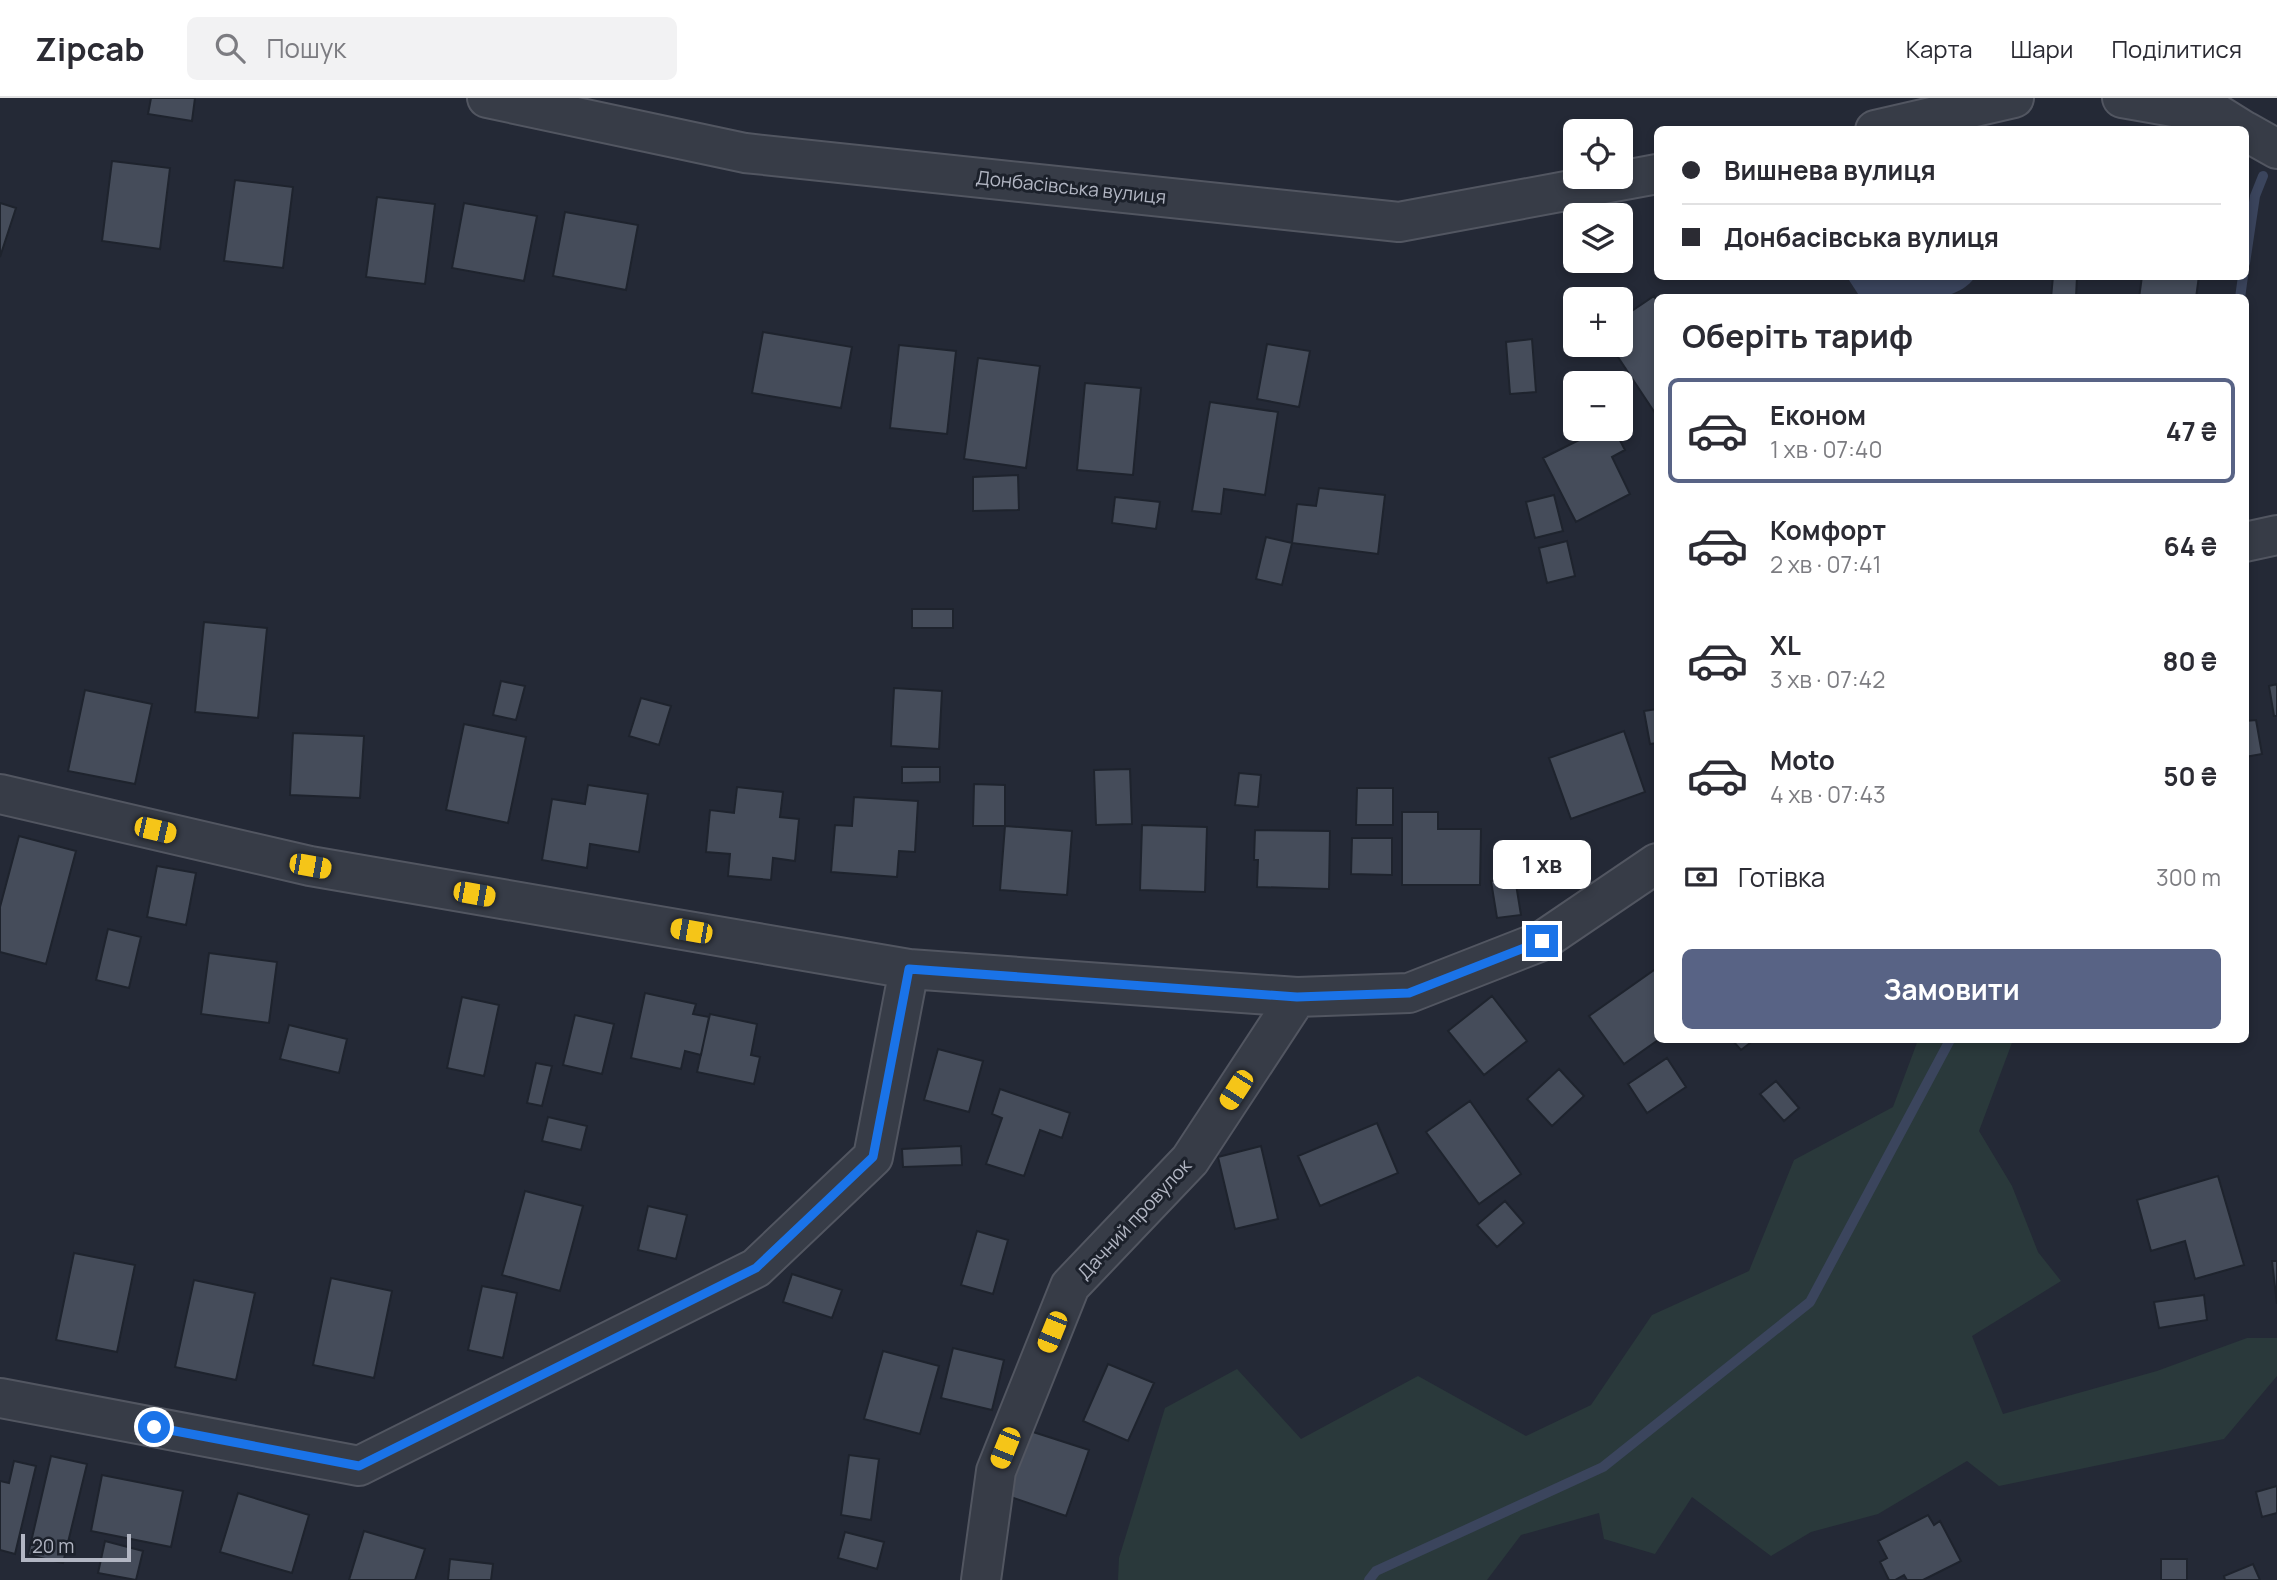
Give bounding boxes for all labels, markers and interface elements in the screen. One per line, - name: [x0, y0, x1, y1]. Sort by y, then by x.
- search box: [187, 17, 677, 80]
- text: Zipcab: [35, 26, 145, 71]
- icon: search: [211, 29, 249, 67]
- text: Пошук: [267, 30, 346, 66]
- text: Карта: [1906, 32, 1973, 65]
- text: Шари: [2011, 32, 2073, 65]
- text: Поділитися: [2111, 32, 2242, 65]
- map controls: [1563, 119, 1633, 441]
- button: locate: [1563, 119, 1633, 189]
- text: Вишнева вулиця: [1724, 152, 1936, 188]
- street label: Донбасівська вулиця: [975, 164, 1167, 210]
- button: layers: [1563, 203, 1633, 273]
- text: Донбасівська вулиця: [1724, 219, 1999, 255]
- button: +: [1563, 287, 1633, 357]
- text: Оберіть тариф: [1682, 314, 1913, 358]
- button: −: [1563, 371, 1633, 441]
- text: Економ: [1770, 397, 1866, 433]
- icon: car: [1686, 399, 1749, 462]
- text: 47 ₴: [2166, 413, 2217, 449]
- text: 1 хв · 07:40: [1770, 433, 1882, 465]
- text: Комфорт: [1770, 512, 1886, 548]
- icon: car: [1686, 514, 1749, 577]
- text: 64 ₴: [2164, 528, 2217, 564]
- text: 2 хв · 07:41: [1770, 548, 1882, 580]
- text: XL: [1770, 627, 1801, 663]
- icon: car: [1686, 629, 1749, 692]
- text: 80 ₴: [2162, 643, 2217, 679]
- text: 3 хв · 07:42: [1770, 663, 1885, 695]
- text: Moto: [1770, 742, 1835, 778]
- icon: car: [1686, 744, 1749, 807]
- text: 50 ₴: [2163, 758, 2217, 794]
- text: 4 хв · 07:43: [1770, 778, 1886, 810]
- car: [133, 815, 178, 845]
- callout: 1 хв: [1493, 840, 1591, 888]
- text: 1 хв: [1522, 848, 1562, 880]
- car: [288, 852, 333, 880]
- icon: cash: [1682, 858, 1720, 896]
- text: Готівка: [1738, 859, 1825, 895]
- text: 300 m: [2156, 861, 2221, 893]
- car: [452, 880, 497, 908]
- car: [669, 917, 714, 945]
- route end: [1526, 925, 1558, 957]
- button: Замовити: [1682, 949, 2221, 1029]
- car: [1216, 1067, 1257, 1113]
- street label: Дачний провулок: [1071, 1153, 1197, 1285]
- car: [1035, 1309, 1070, 1355]
- route start: [138, 1411, 170, 1443]
- car: [988, 1425, 1023, 1471]
- scale bar: [21, 1531, 131, 1563]
- text: 20 m: [32, 1533, 74, 1559]

